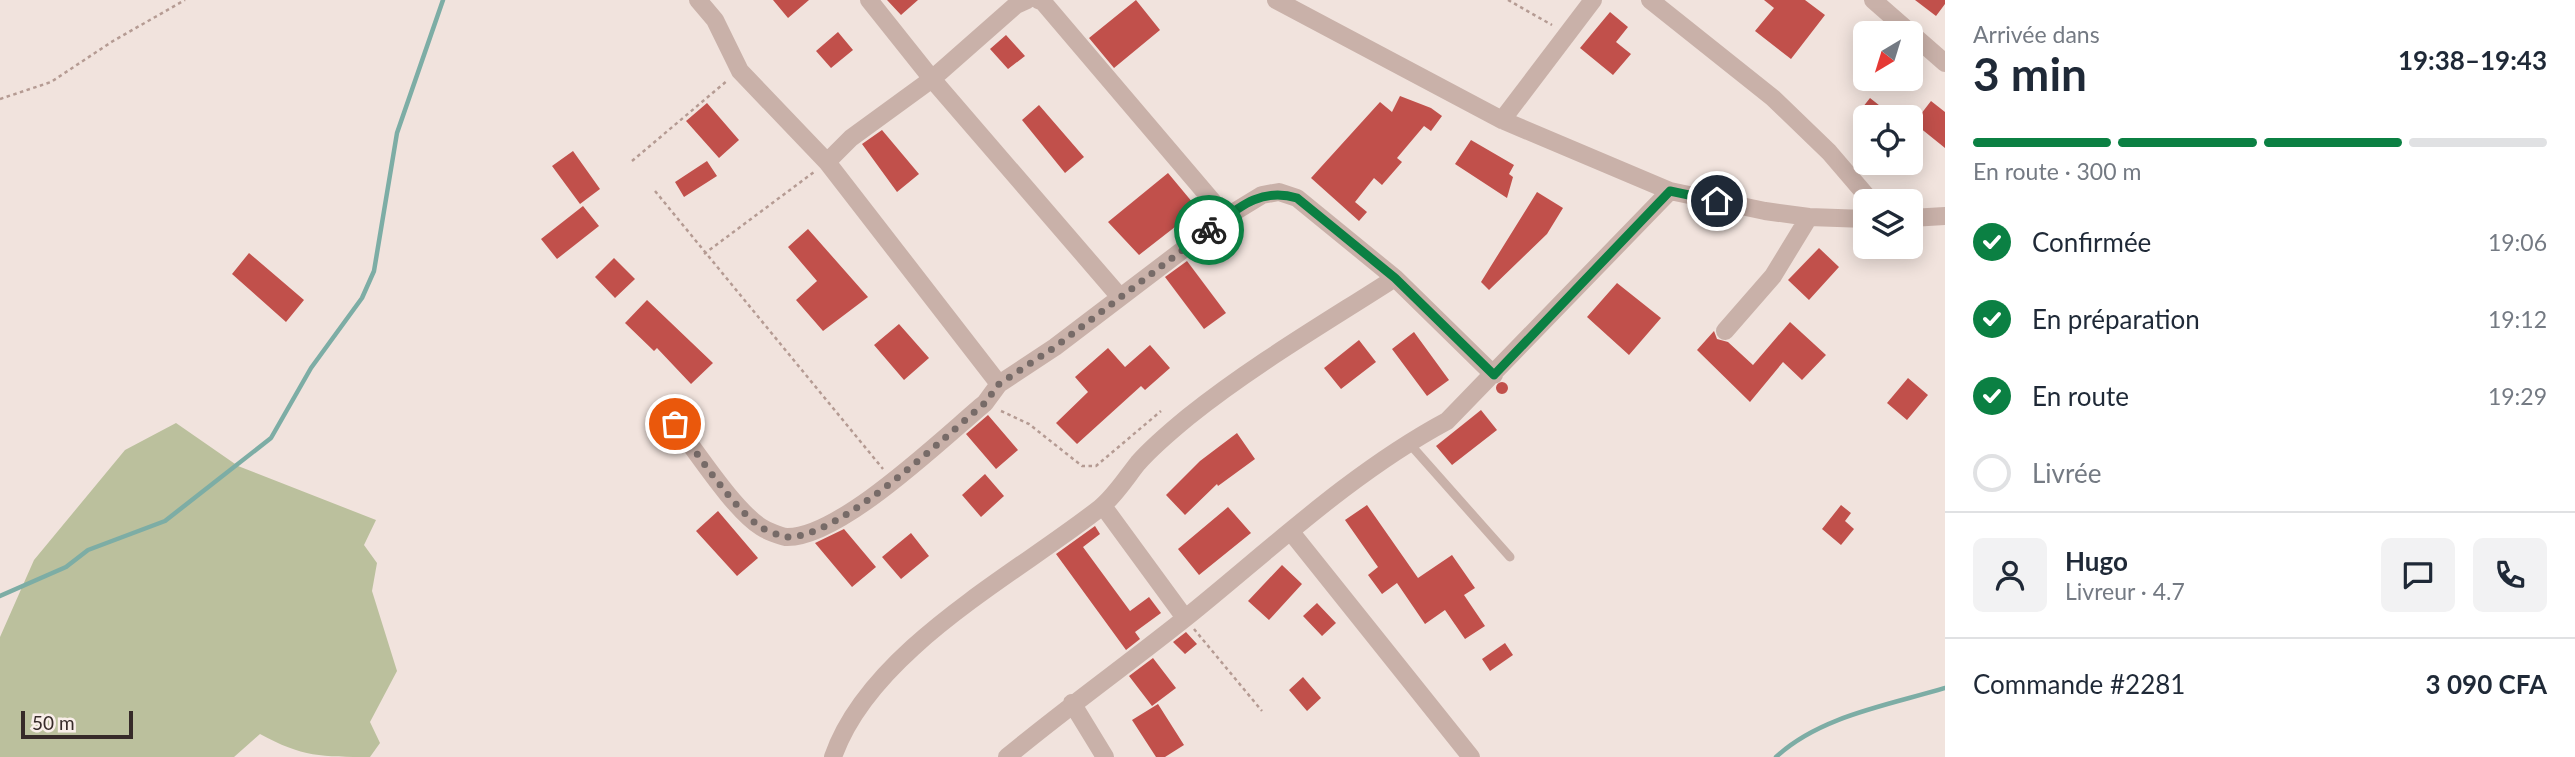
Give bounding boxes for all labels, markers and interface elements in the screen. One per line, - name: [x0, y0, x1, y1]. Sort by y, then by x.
- text: Arrivée dans: [1973, 20, 2100, 48]
- north arrow: [1853, 21, 1923, 91]
- map controls: [1853, 21, 1923, 259]
- text: 19:38–19:43: [2398, 44, 2547, 76]
- text: 3 min: [1973, 46, 2087, 101]
- button: locate: [1853, 105, 1923, 175]
- text: En route · 300 m: [1973, 157, 2141, 185]
- pin: [1687, 171, 1747, 231]
- icon: home: [1698, 182, 1736, 220]
- button: layers: [1853, 189, 1923, 259]
- courier: [1174, 195, 1244, 265]
- icon: bike: [1190, 211, 1228, 249]
- icon: check: [1973, 223, 2011, 261]
- text: Confirmée: [2032, 226, 2151, 258]
- text: 19:06: [2488, 228, 2547, 256]
- icon: check: [1973, 300, 2011, 338]
- text: En préparation: [2032, 303, 2200, 335]
- text: 19:12: [2488, 305, 2547, 333]
- icon: check: [1973, 377, 2011, 415]
- text: En route: [2032, 380, 2129, 412]
- text: 19:29: [2488, 382, 2547, 410]
- pin: [645, 394, 705, 454]
- icon: bag: [656, 405, 694, 443]
- text: Livrée: [2032, 457, 2101, 489]
- button: person: [1973, 538, 2047, 612]
- button: chat: [2381, 538, 2455, 612]
- button: phone: [2473, 538, 2547, 612]
- text: Hugo: [2065, 545, 2128, 577]
- text: Livreur · 4.7: [2065, 577, 2185, 605]
- text: Commande #2281: [1973, 668, 2185, 700]
- text: 3 090 CFA: [2426, 668, 2547, 700]
- scale bar: [21, 708, 133, 740]
- text: 50 m: [32, 711, 75, 734]

